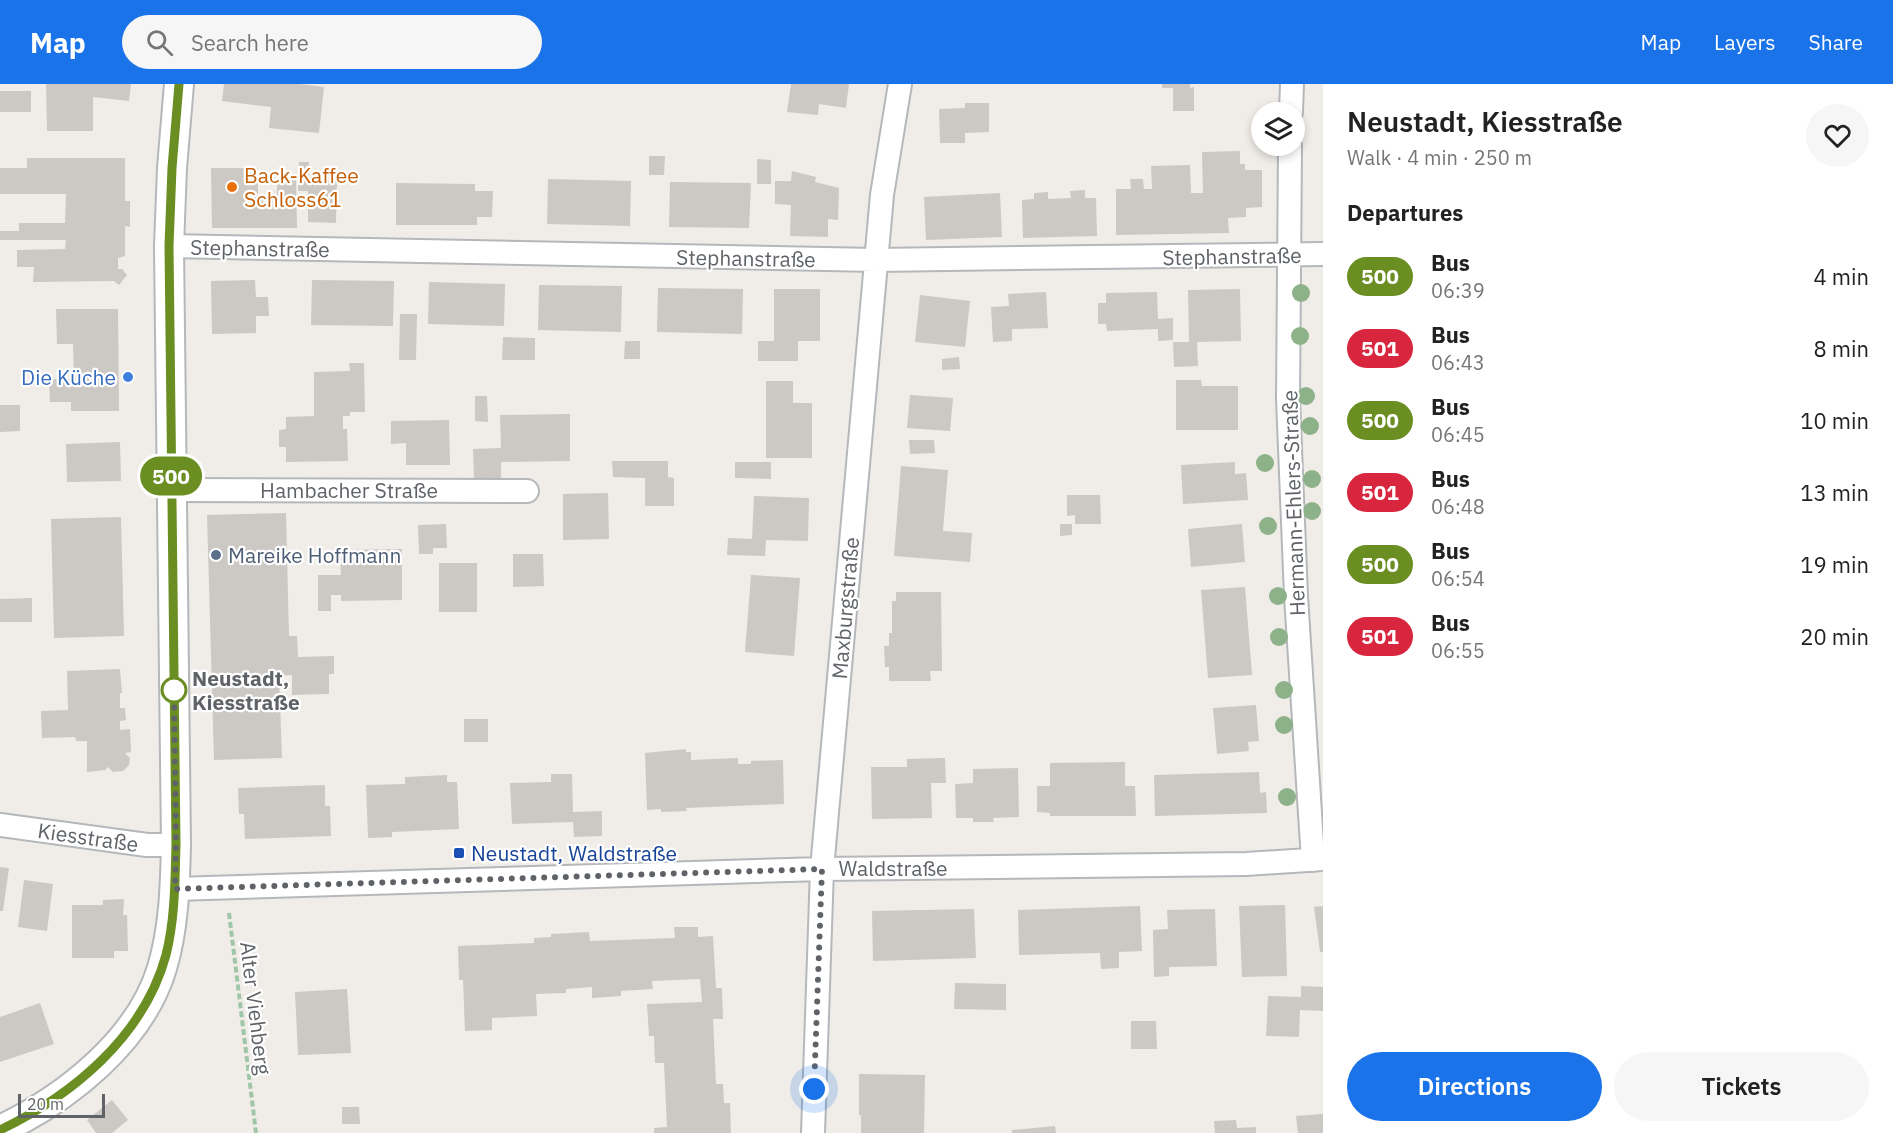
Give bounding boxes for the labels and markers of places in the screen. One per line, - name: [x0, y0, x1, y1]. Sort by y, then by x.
- place label: Back-Kaffee Schloss61: [244, 161, 359, 213]
- marker: Back-Kaffee Schloss61: [225, 180, 239, 194]
- place label: Die Küche: [21, 363, 116, 391]
- marker: Die Küche: [121, 370, 135, 384]
- place label: Mareike Hoffmann: [228, 541, 401, 569]
- marker: Mareike Hoffmann: [209, 548, 223, 562]
- place label: Neustadt, Kiesstraße: [192, 664, 300, 716]
- marker: Neustadt, Kiesstraße: [161, 677, 187, 703]
- place label: Neustadt, Waldstraße: [471, 839, 677, 867]
- marker: Neustadt, Waldstraße: [452, 846, 466, 860]

